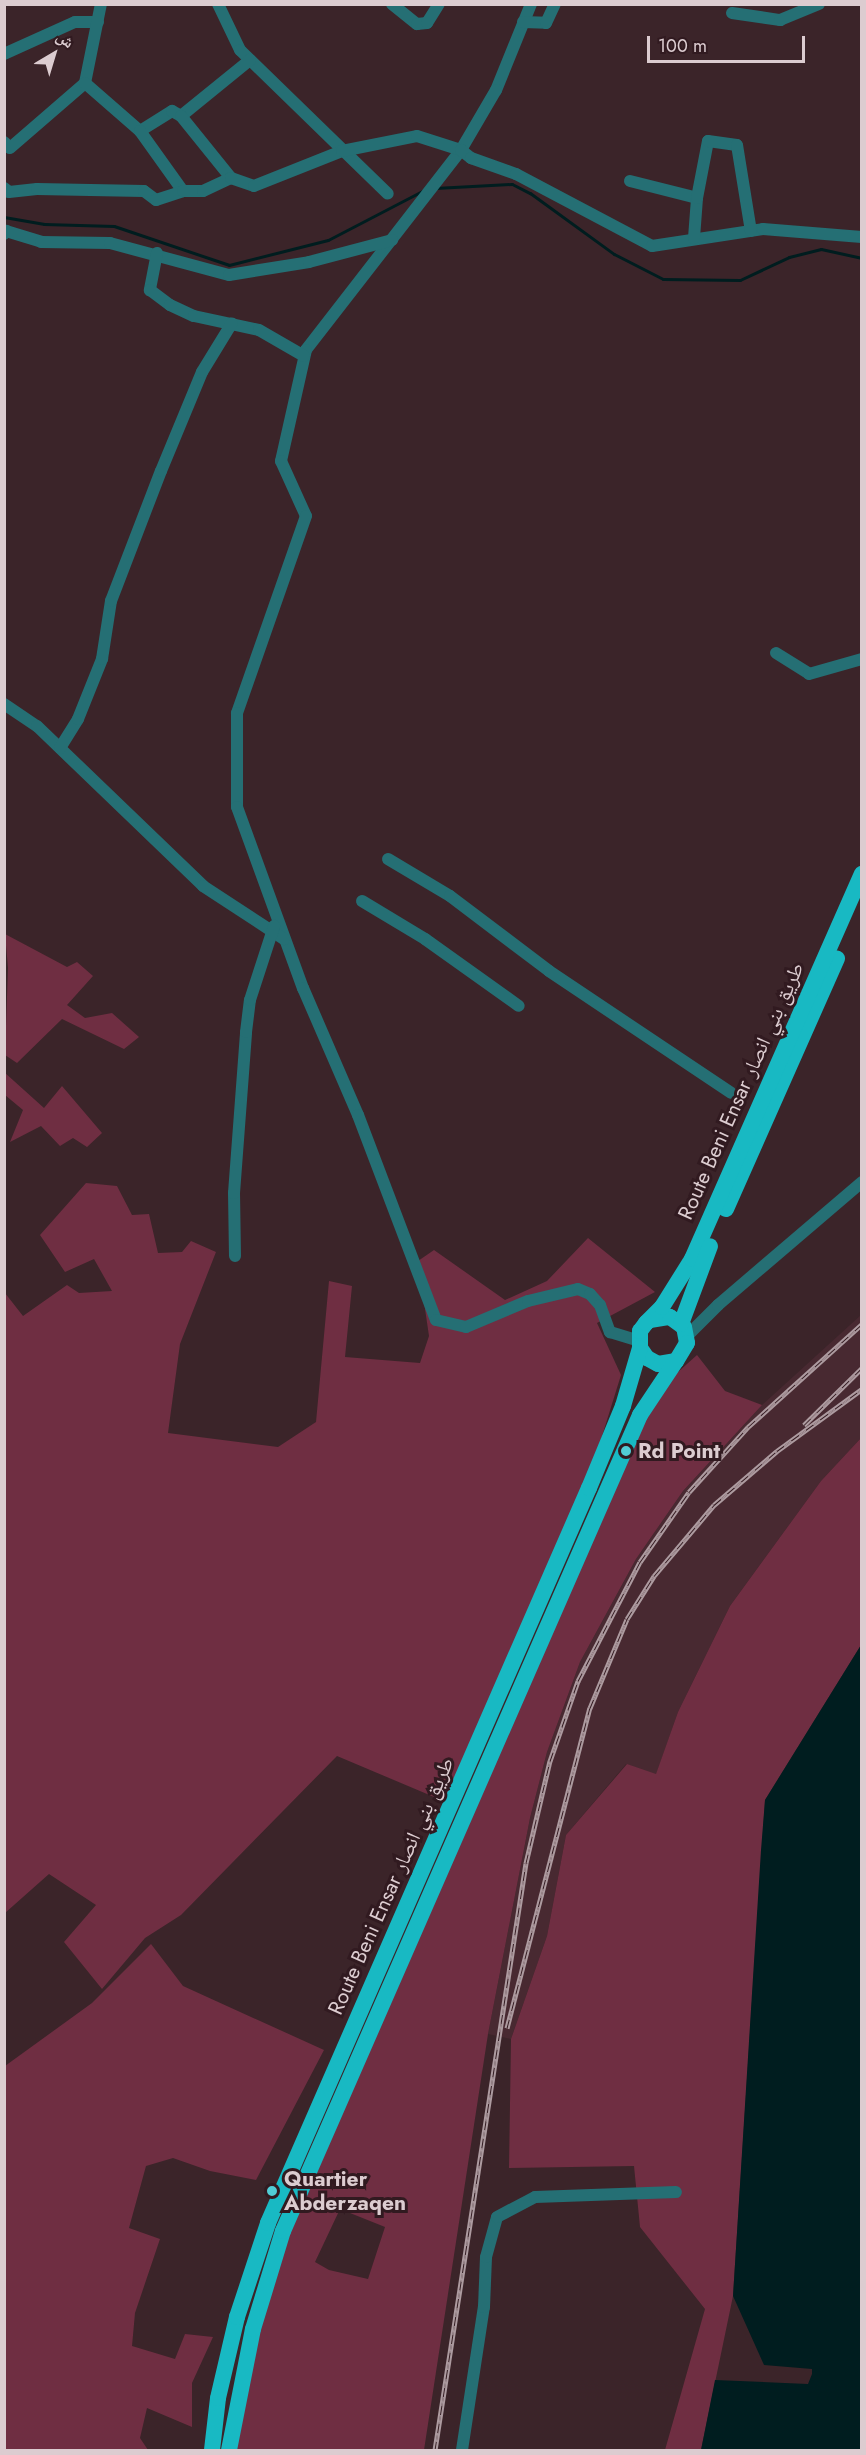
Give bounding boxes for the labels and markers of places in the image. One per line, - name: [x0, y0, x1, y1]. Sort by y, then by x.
- place label: Rd Point: [638, 1438, 720, 1464]
- marker: Rd Point: [619, 1444, 633, 1458]
- place label: Quartier Abderzaqen: [284, 2166, 406, 2216]
- marker: Quartier Abderzaqen: [265, 2184, 279, 2198]

